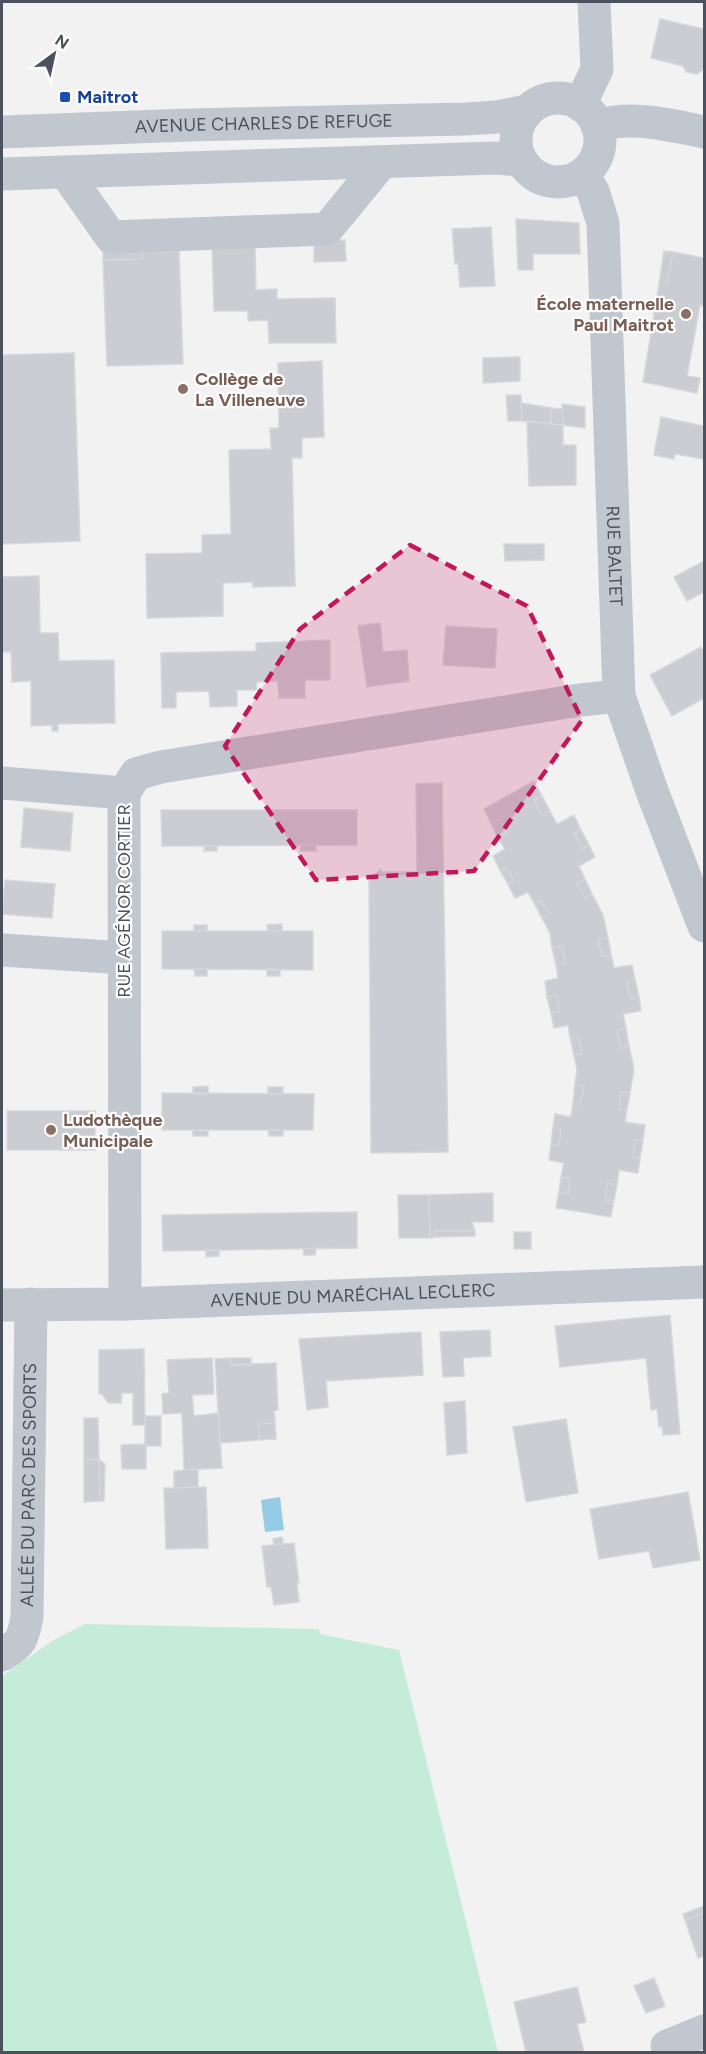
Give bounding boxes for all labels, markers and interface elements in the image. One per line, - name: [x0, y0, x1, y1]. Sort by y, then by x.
- north arrow: [24, 24, 84, 84]
- text: N: [52, 31, 72, 53]
- place label: Maitrot: [77, 86, 139, 108]
- marker: Maitrot: [58, 90, 72, 104]
- street label: AVENUE CHARLES DE REFUGE: [134, 110, 393, 138]
- place label: École maternelle Paul Maitrot: [536, 293, 674, 336]
- marker: École maternelle Paul Maitrot: [679, 307, 693, 321]
- place label: Collège de La Villeneuve: [195, 368, 305, 411]
- marker: Collège de La Villeneuve: [176, 382, 190, 396]
- street label: RUE BALTET: [602, 505, 627, 607]
- street label: RUE AGÉNOR CORTIER: [113, 804, 135, 998]
- place label: Ludothèque Municipale: [63, 1109, 162, 1152]
- marker: Ludothèque Municipale: [44, 1123, 58, 1137]
- street label: AVENUE DU MARÉCHAL LECLERC: [210, 1279, 496, 1312]
- street label: ALLÉE DU PARC DES SPORTS: [16, 1363, 41, 1607]

